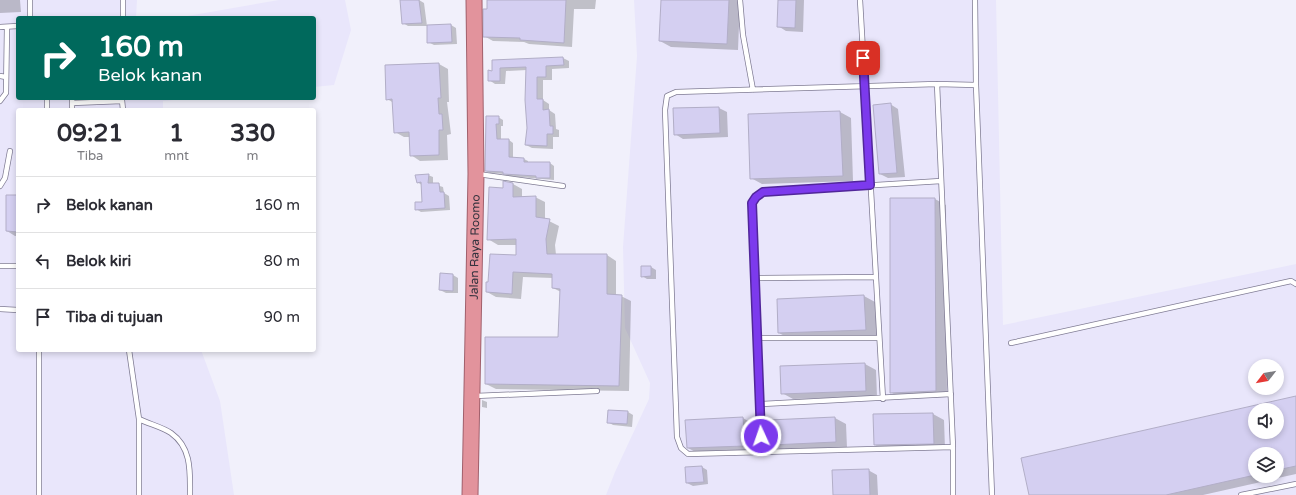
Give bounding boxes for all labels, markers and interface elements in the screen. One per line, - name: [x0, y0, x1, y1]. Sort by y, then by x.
- text: 160 m: [98, 30, 184, 64]
- icon: right: [32, 32, 84, 84]
- pin: [846, 41, 880, 75]
- icon: arrive: [852, 47, 874, 69]
- text: Belok kanan: [98, 64, 202, 86]
- text: 09:21: [57, 119, 123, 148]
- text: 1: [169, 119, 184, 148]
- text: 330: [230, 119, 275, 148]
- text: Tiba: [77, 148, 103, 164]
- text: mnt: [164, 148, 189, 164]
- text: m: [247, 148, 258, 164]
- icon: right: [32, 194, 54, 216]
- street label: Jalan Raya Roomo: [467, 194, 483, 300]
- text: Belok kanan: [66, 196, 153, 214]
- text: 160 m: [254, 196, 300, 214]
- icon: left: [32, 250, 54, 272]
- text: Belok kiri: [66, 252, 131, 270]
- text: 80 m: [263, 252, 300, 270]
- icon: arrive: [32, 306, 54, 328]
- text: Tiba di tujuan: [66, 308, 163, 326]
- text: 90 m: [263, 308, 300, 326]
- north arrow: [1248, 359, 1284, 395]
- map controls: [1248, 359, 1284, 483]
- button: sound: [1248, 403, 1284, 439]
- position arrow: [740, 415, 782, 457]
- button: layers: [1248, 447, 1284, 483]

